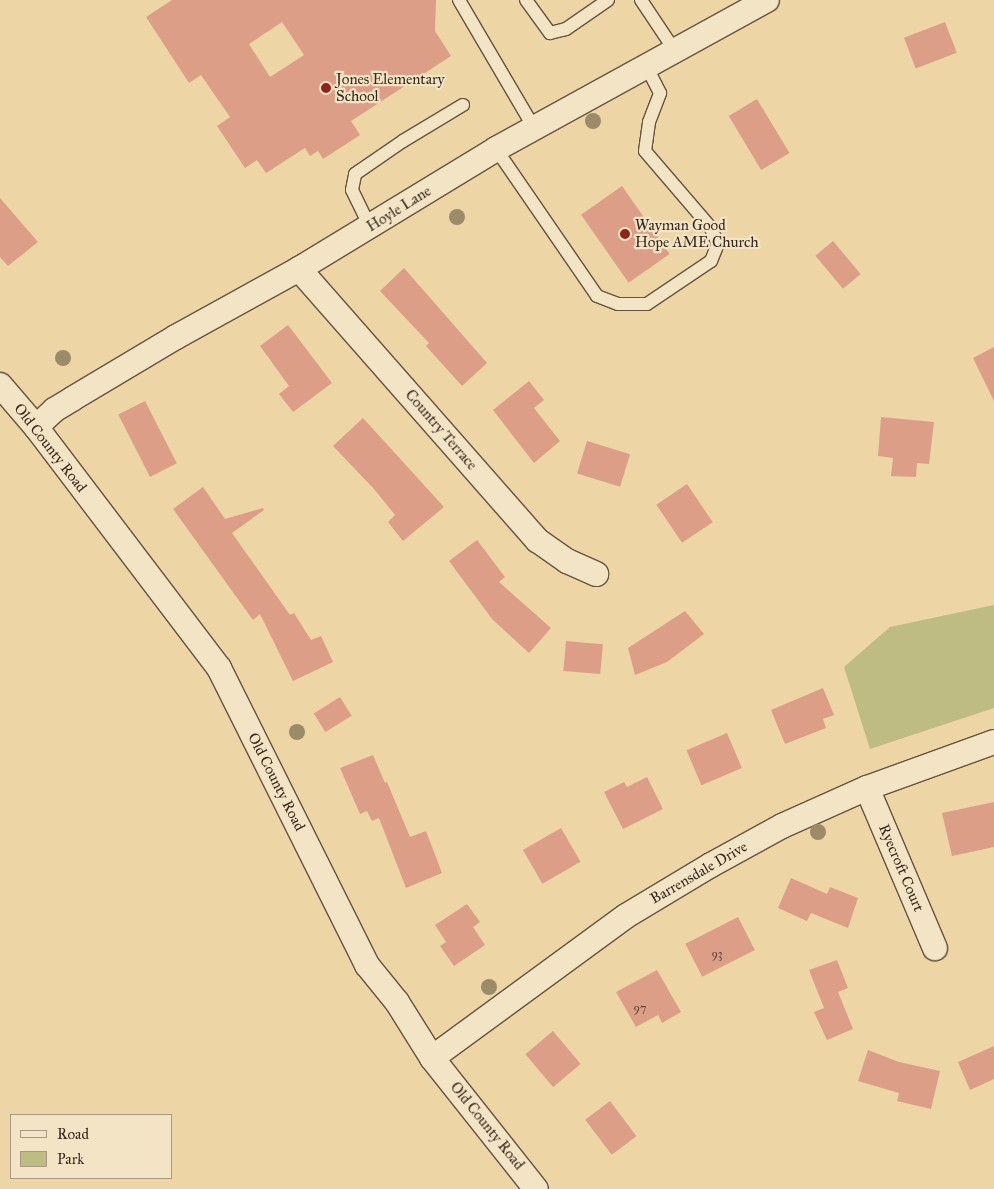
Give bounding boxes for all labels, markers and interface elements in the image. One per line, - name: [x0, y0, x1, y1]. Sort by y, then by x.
- place label: Jones Elementary School: [336, 70, 445, 105]
- marker: Jones Elementary School: [320, 82, 332, 94]
- street label: Hoyle Lane: [363, 182, 435, 236]
- place label: Wayman Good Hope AME Church: [635, 216, 759, 251]
- marker: Wayman Good Hope AME Church: [619, 228, 631, 240]
- street label: Country Terrace: [401, 386, 481, 474]
- street label: Old County Road: [10, 400, 90, 496]
- street label: Old County Road: [244, 730, 308, 834]
- street label: Ryecroft Court: [875, 822, 927, 914]
- street label: Barrensdale Drive: [647, 838, 751, 908]
- house number: 93: [711, 948, 723, 962]
- house number: 97: [634, 1002, 646, 1016]
- street label: Old County Road: [446, 1078, 528, 1174]
- legend: [10, 1114, 172, 1179]
- text: Road: [57, 1125, 89, 1143]
- text: Park: [57, 1150, 84, 1168]

